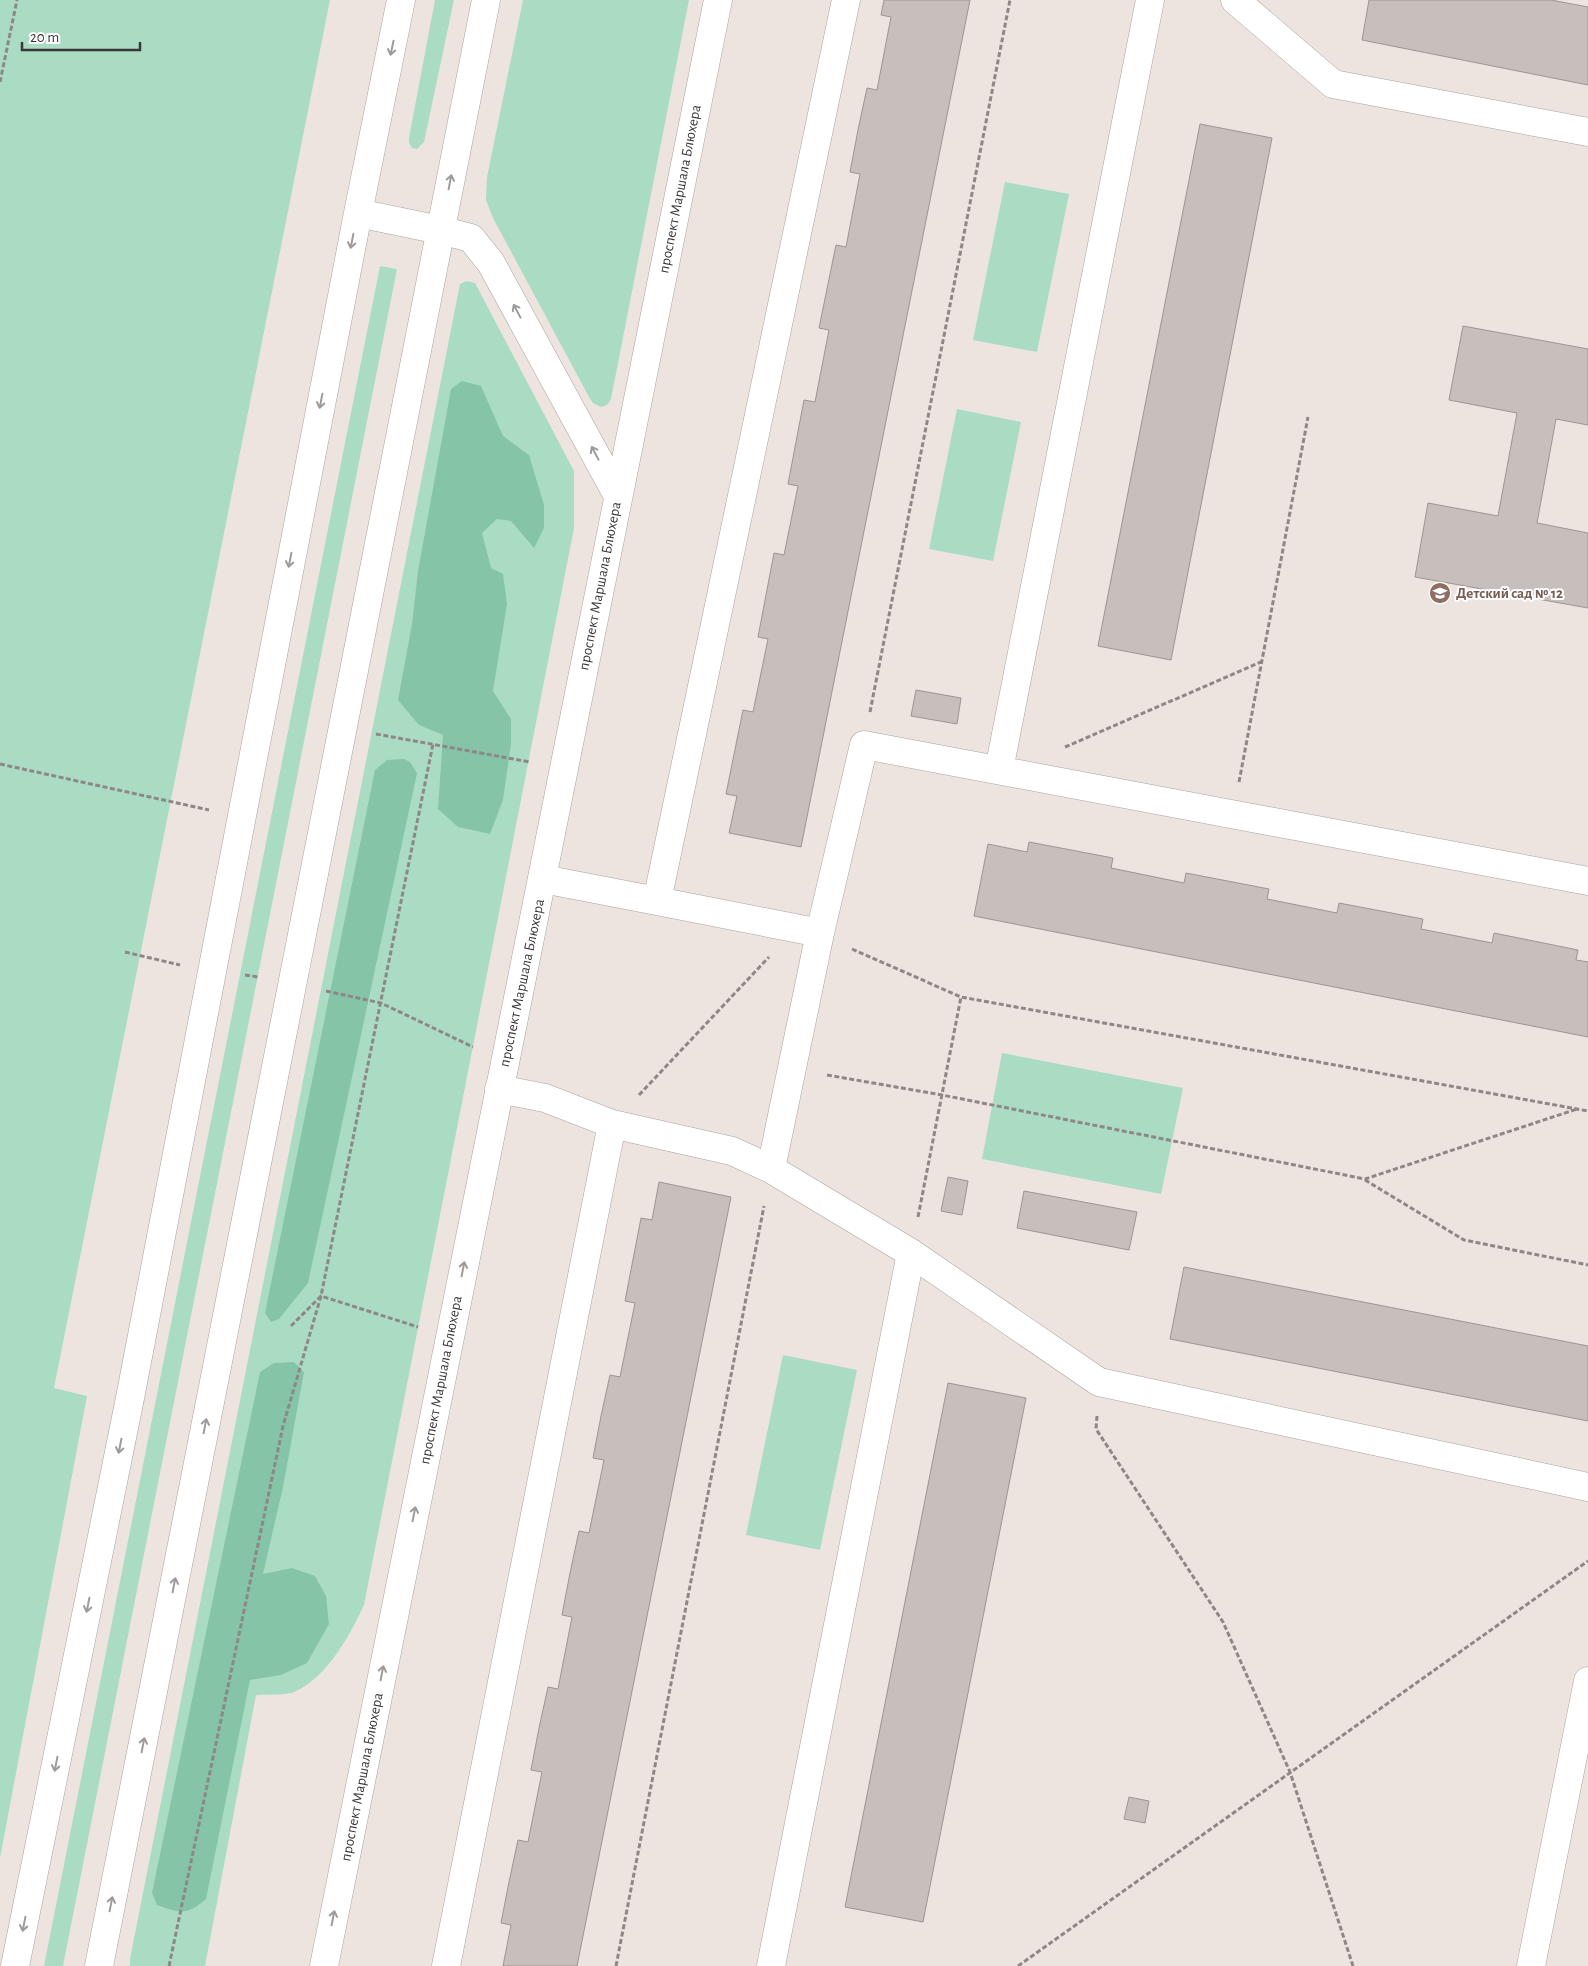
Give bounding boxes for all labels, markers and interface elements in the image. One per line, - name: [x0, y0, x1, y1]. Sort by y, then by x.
- scale bar: [22, 20, 140, 52]
- text: 20 m: [30, 30, 59, 45]
- one-way arrow: [386, 39, 396, 55]
- street label: проспект Маршала Блюхера: [656, 103, 704, 275]
- one-way arrow: [446, 174, 455, 190]
- one-way arrow: [347, 233, 357, 249]
- one-way arrow: [512, 303, 522, 318]
- one-way arrow: [316, 392, 326, 408]
- one-way arrow: [589, 447, 599, 461]
- street label: проспект Маршала Блюхера: [576, 500, 624, 672]
- one-way arrow: [285, 552, 295, 568]
- school or university icon: Детский сад № 12: [1428, 581, 1452, 605]
- place label: Детский сад № 12: [1456, 586, 1563, 601]
- street label: проспект Маршала Блюхера: [497, 898, 547, 1068]
- one-way arrow: [459, 1261, 469, 1277]
- street label: проспект Маршала Блюхера: [417, 1294, 465, 1466]
- one-way arrow: [201, 1418, 211, 1434]
- one-way arrow: [115, 1437, 124, 1453]
- one-way arrow: [410, 1506, 420, 1522]
- one-way arrow: [170, 1578, 179, 1594]
- one-way arrow: [83, 1597, 92, 1613]
- one-way arrow: [378, 1665, 388, 1681]
- street label: проспект Маршала Блюхера: [338, 1691, 386, 1863]
- one-way arrow: [138, 1737, 148, 1753]
- one-way arrow: [51, 1756, 60, 1772]
- one-way arrow: [107, 1897, 116, 1913]
- one-way arrow: [329, 1911, 339, 1927]
- one-way arrow: [18, 1915, 28, 1931]

